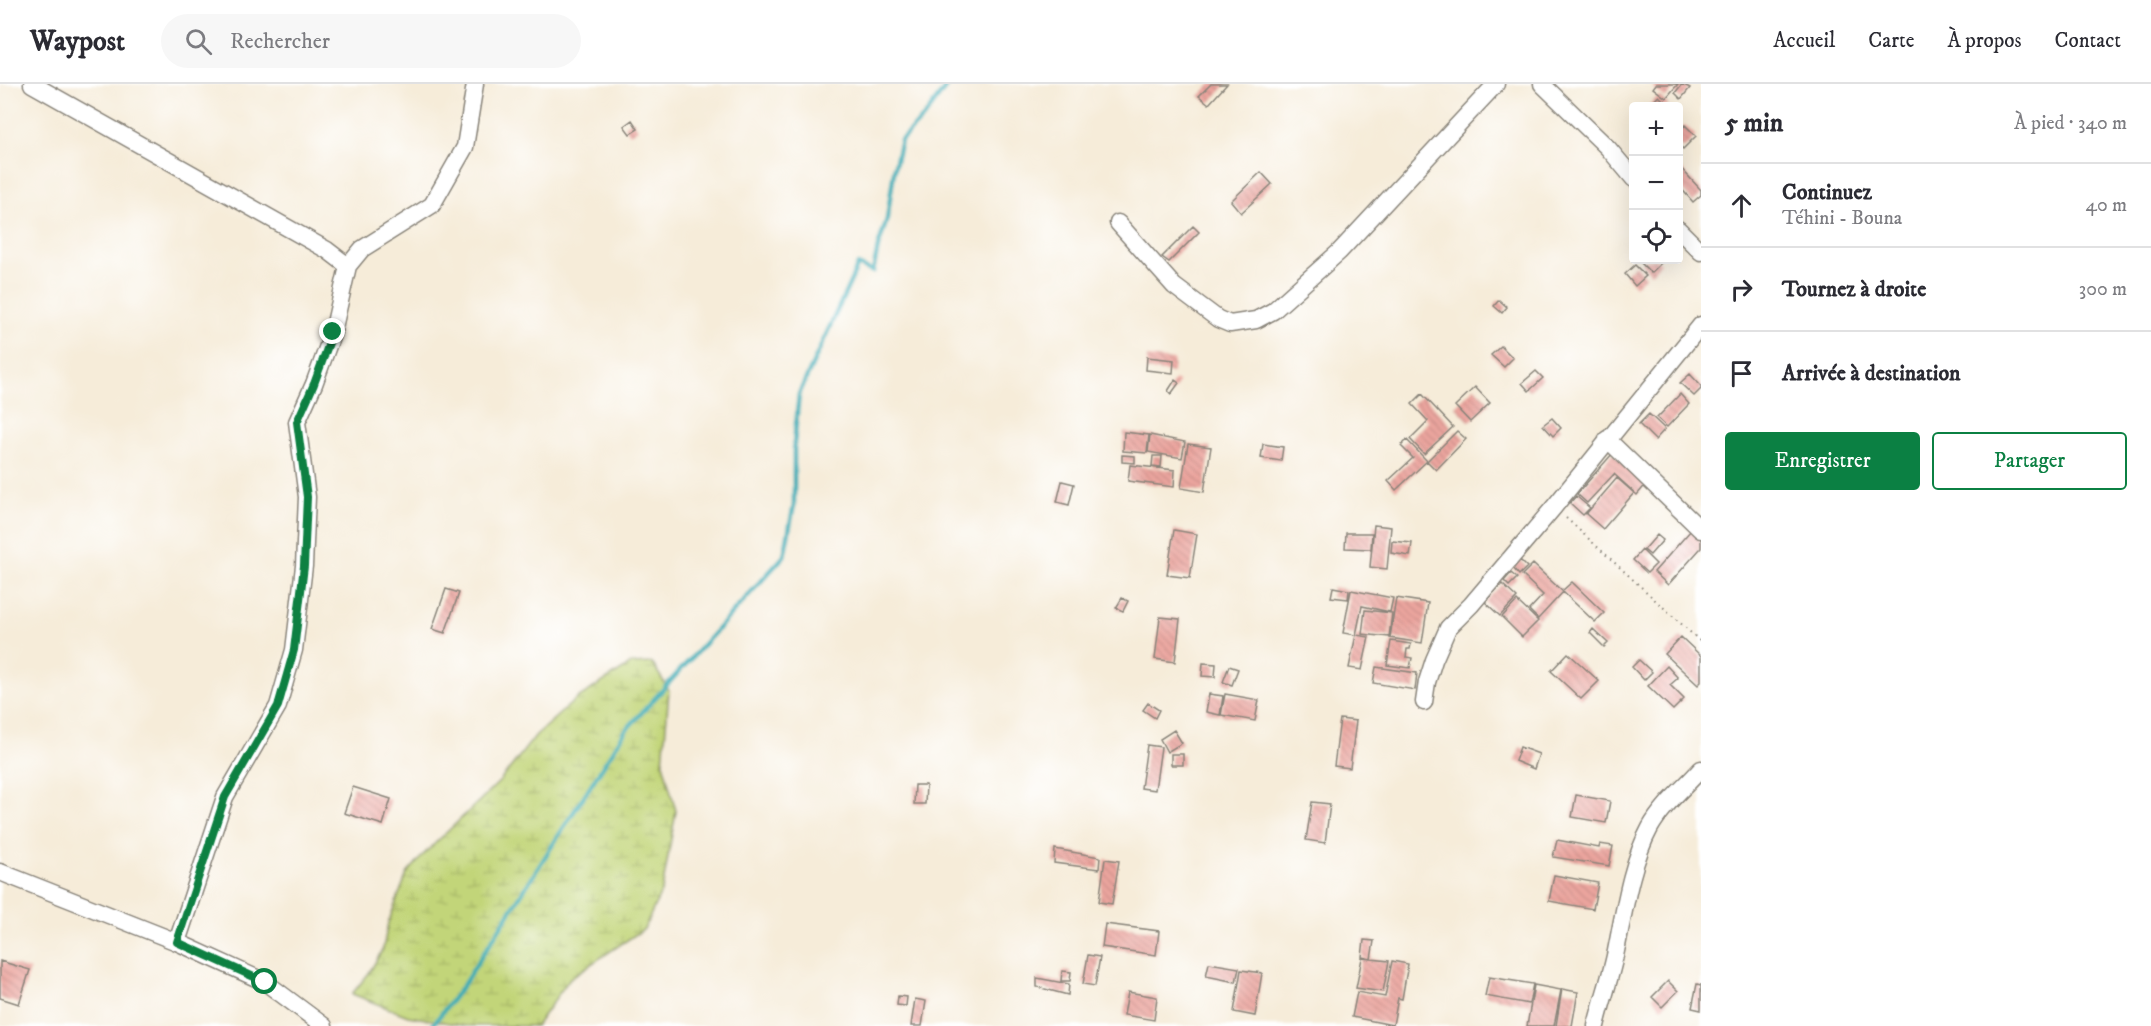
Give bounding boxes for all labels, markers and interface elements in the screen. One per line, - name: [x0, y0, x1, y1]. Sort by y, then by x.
- search box: [161, 14, 581, 68]
- text: Waypost: [30, 24, 125, 59]
- icon: search: [182, 25, 215, 58]
- text: Rechercher: [230, 28, 330, 55]
- text: Accueil: [1773, 28, 1835, 54]
- text: Carte: [1868, 28, 1914, 54]
- text: À propos: [1947, 28, 2022, 54]
- text: Contact: [2055, 28, 2121, 54]
- map controls: [1629, 102, 1683, 264]
- button: +: [1629, 102, 1683, 156]
- text: 5 min: [1725, 107, 1783, 140]
- text: À pied · 340 m: [2014, 111, 2127, 136]
- button: −: [1629, 156, 1683, 210]
- text: Continuez: [1782, 179, 1872, 206]
- icon: ahead: [1725, 189, 1758, 222]
- text: 40 m: [2085, 193, 2127, 218]
- text: Téhini - Bouna: [1782, 206, 1902, 231]
- button: locate: [1629, 210, 1683, 264]
- icon: right: [1725, 273, 1758, 306]
- text: Tournez à droite: [1782, 276, 1926, 303]
- text: 300 m: [2079, 277, 2127, 302]
- route end: [319, 318, 345, 344]
- icon: arrive: [1725, 357, 1758, 390]
- text: Arrivée à destination: [1782, 360, 1961, 387]
- button: Enregistrer: [1725, 432, 1920, 490]
- button: Partager: [1932, 432, 2127, 490]
- route start: [251, 968, 277, 994]

